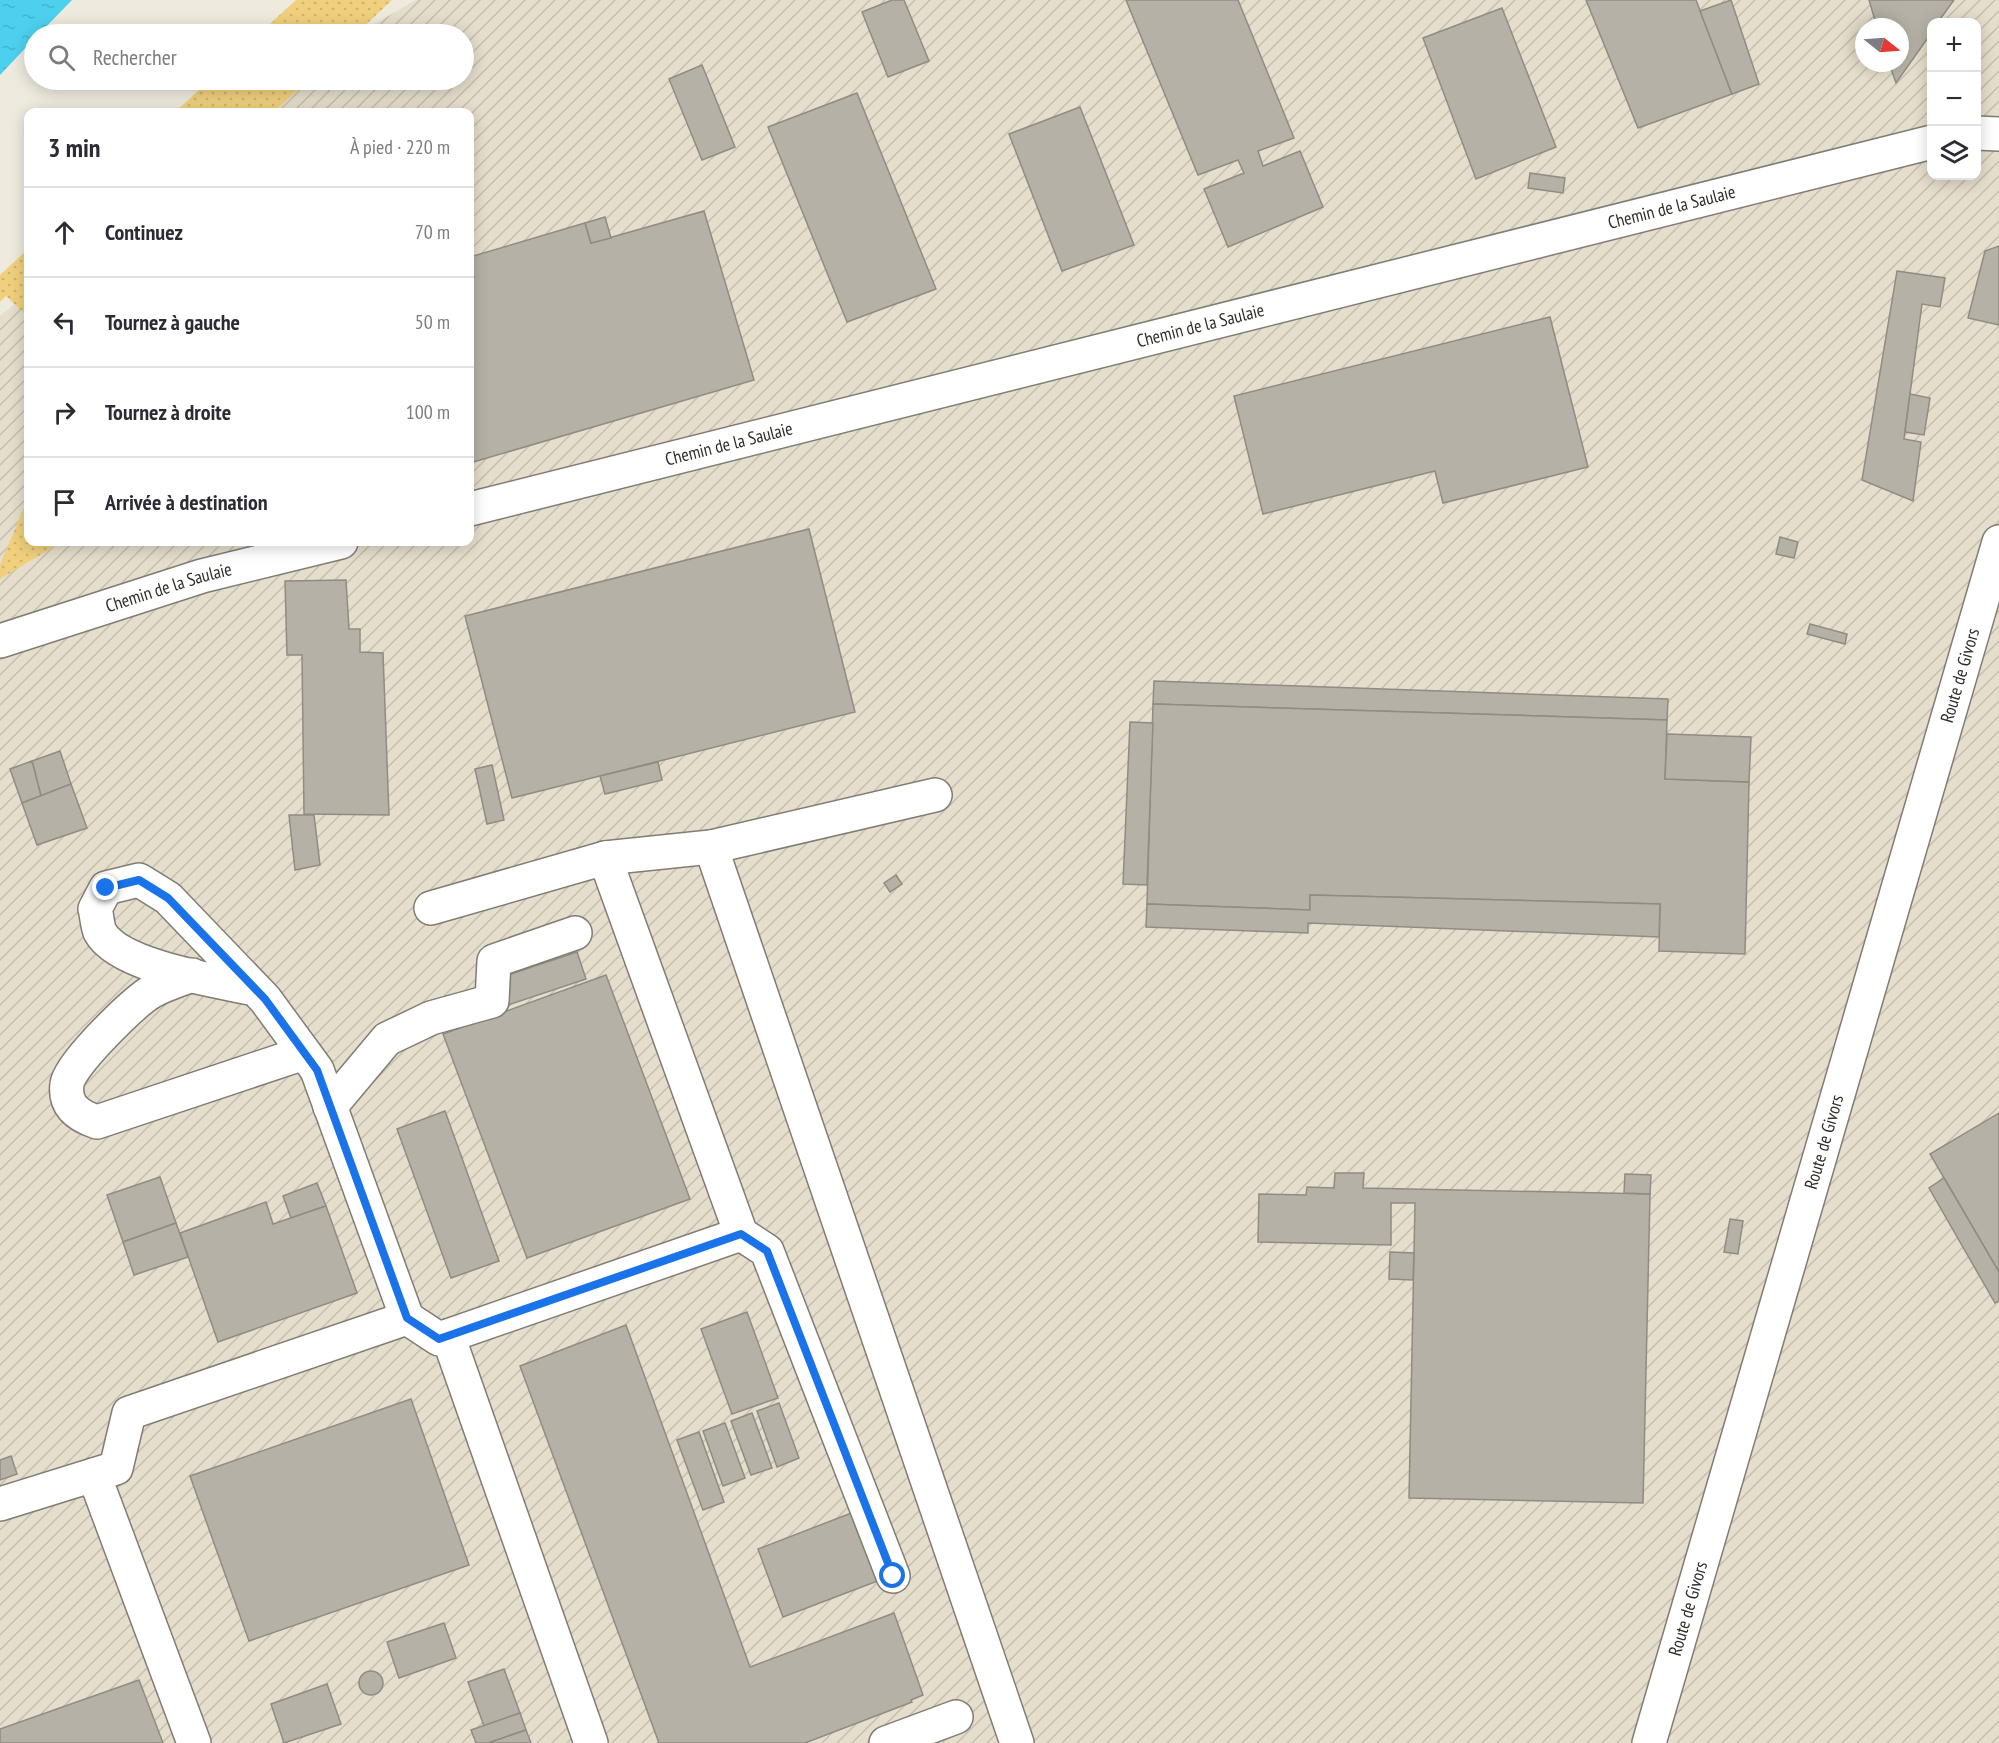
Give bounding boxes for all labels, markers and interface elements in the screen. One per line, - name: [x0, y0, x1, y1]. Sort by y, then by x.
- north arrow: [1855, 18, 1909, 72]
- map controls: [1927, 18, 1981, 180]
- button: +: [1927, 18, 1981, 72]
- search box: [24, 24, 474, 90]
- icon: search: [45, 41, 78, 74]
- text: Rechercher: [93, 43, 177, 71]
- button: −: [1927, 72, 1981, 126]
- button: layers: [1927, 126, 1981, 180]
- text: 3 min: [48, 131, 101, 164]
- text: À pied · 220 m: [350, 134, 450, 160]
- street label: Chemin de la Saulaie: [1605, 180, 1738, 234]
- icon: ahead: [48, 216, 81, 249]
- text: Continuez: [105, 218, 183, 246]
- text: 70 m: [415, 219, 450, 245]
- street label: Chemin de la Saulaie: [1134, 298, 1266, 352]
- icon: left: [48, 306, 81, 339]
- text: Tournez à gauche: [105, 308, 240, 336]
- text: 50 m: [415, 309, 450, 335]
- icon: right: [48, 396, 81, 429]
- text: Tournez à droite: [105, 398, 231, 426]
- text: 100 m: [406, 399, 450, 425]
- street label: Chemin de la Saulaie: [663, 416, 795, 471]
- icon: arrive: [48, 486, 81, 519]
- text: Arrivée à destination: [105, 488, 268, 516]
- street label: Chemin de la Saulaie: [103, 557, 234, 617]
- street label: Route de Givors: [1935, 625, 1984, 725]
- route end: [92, 874, 118, 900]
- street label: Route de Givors: [1799, 1092, 1848, 1192]
- street label: Route de Givors: [1663, 1559, 1712, 1658]
- route start: [879, 1562, 905, 1588]

